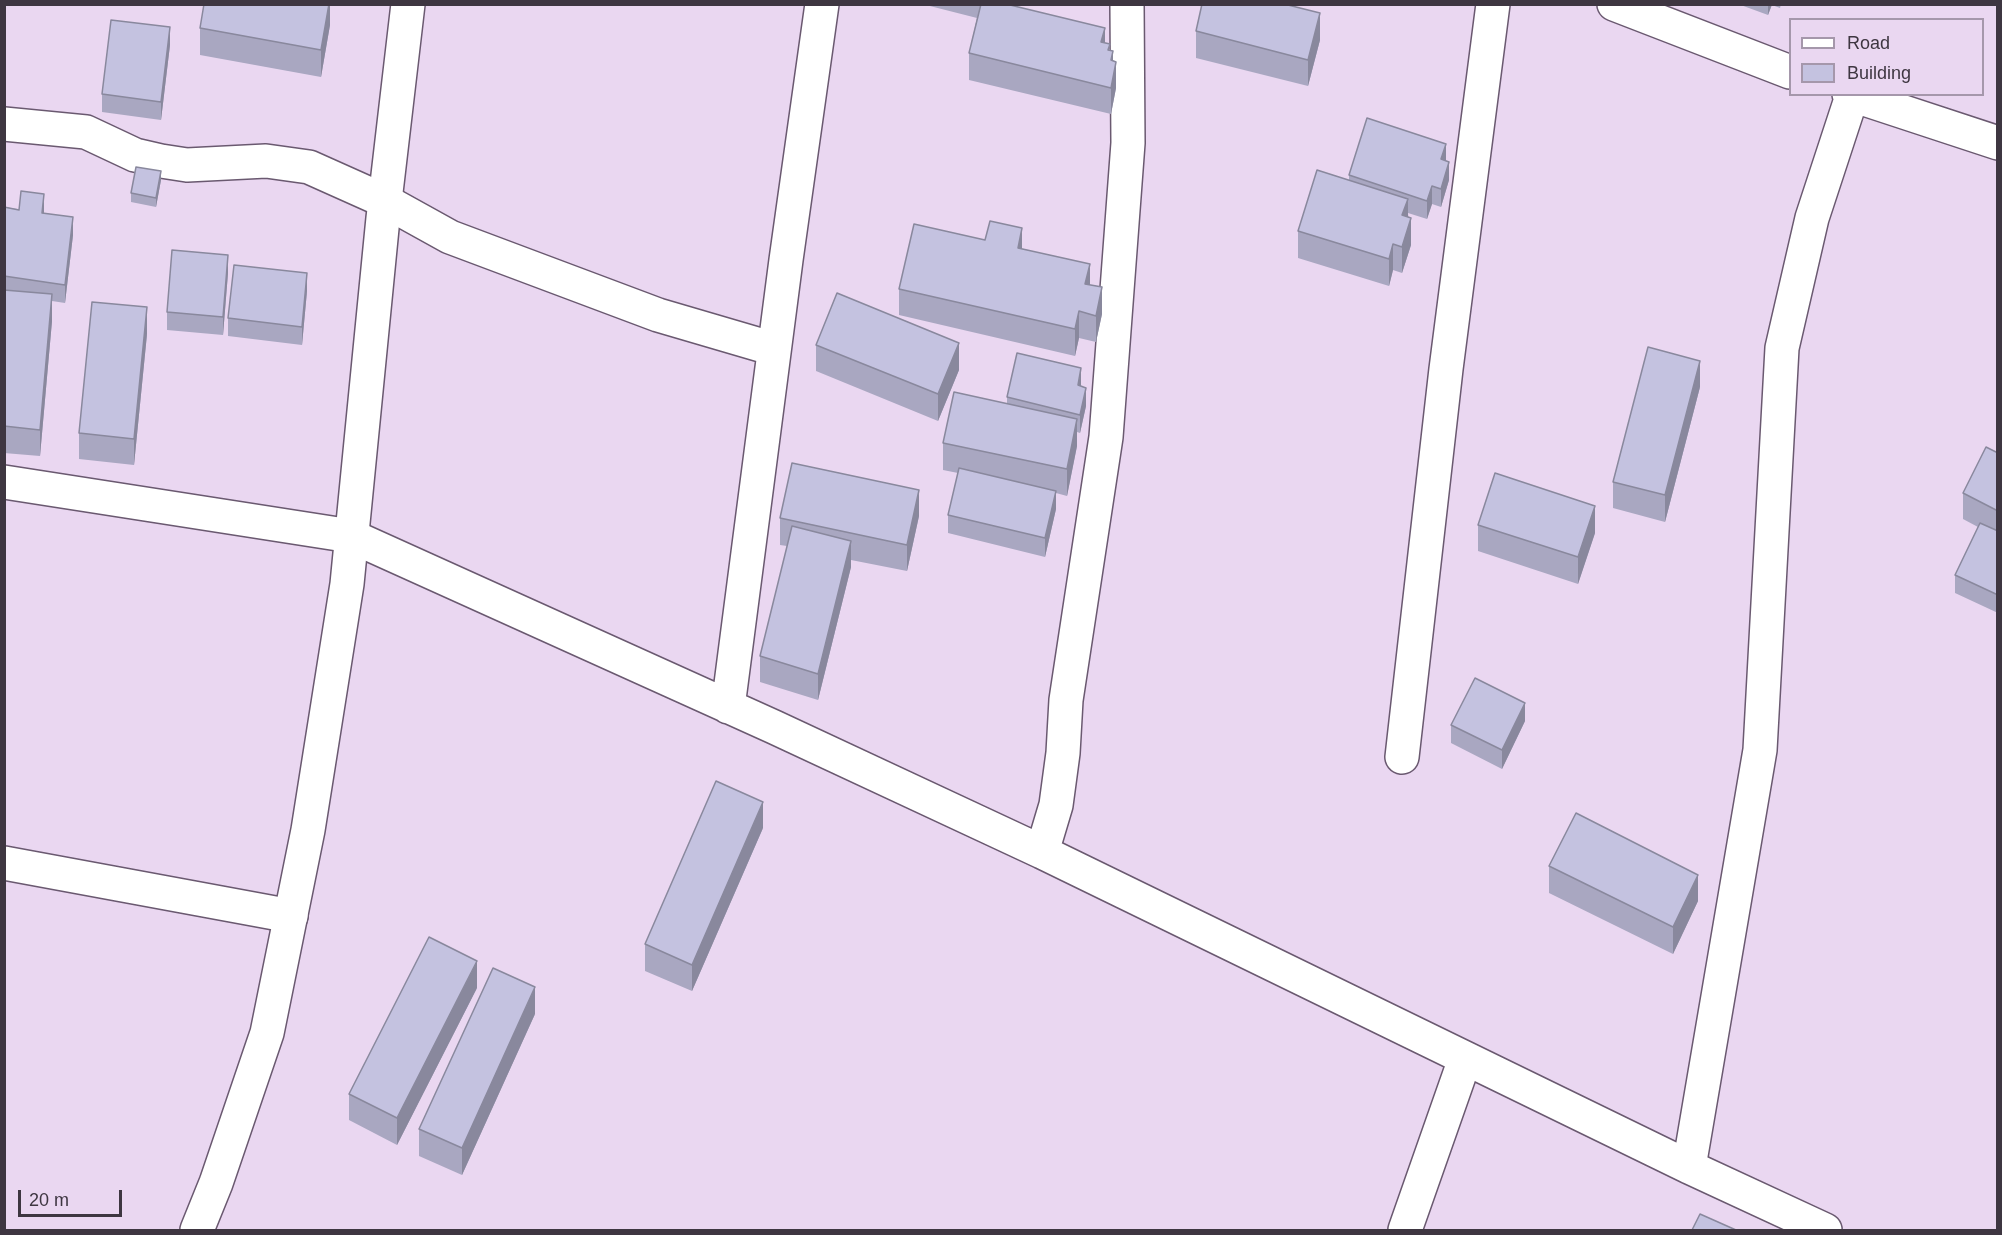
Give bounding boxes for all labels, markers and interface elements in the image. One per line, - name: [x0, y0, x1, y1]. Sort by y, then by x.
- legend: [1789, 18, 1984, 96]
- text: Road: [1847, 33, 1890, 53]
- text: Building: [1847, 63, 1911, 83]
- scale bar: [21, 1178, 124, 1216]
- text: 20 m: [29, 1190, 69, 1210]

